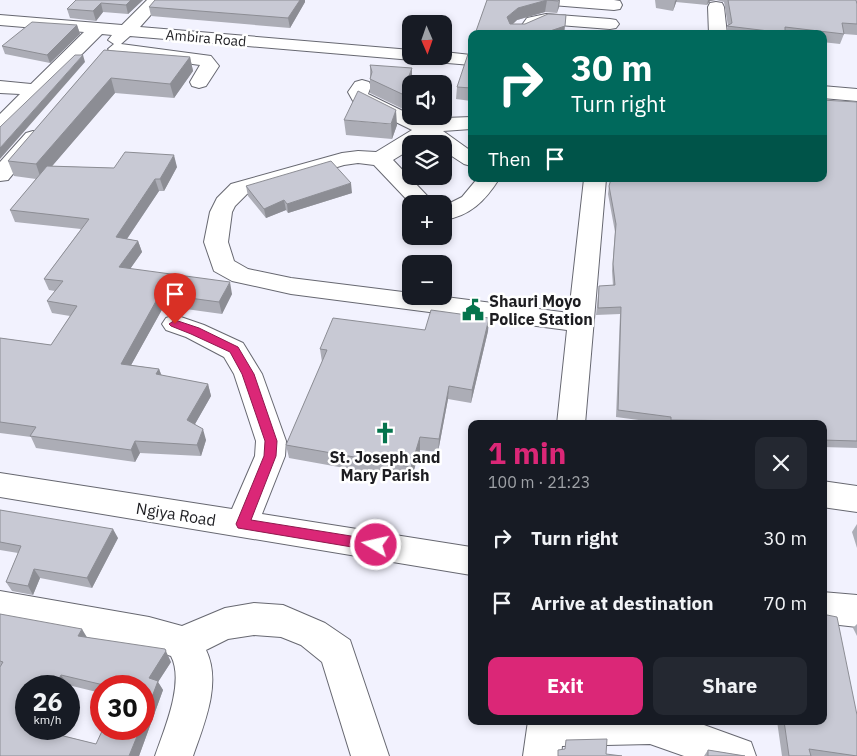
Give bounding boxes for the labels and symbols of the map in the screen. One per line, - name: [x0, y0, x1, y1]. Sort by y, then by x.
- north arrow: [402, 15, 452, 65]
- street label: Ambira Road: [165, 26, 247, 50]
- pin: [154, 273, 196, 324]
- place label: Shauri Moyo Police Station: [489, 291, 593, 329]
- public building icon: Shauri Moyo Police Station: [460, 297, 486, 323]
- church icon: St. Joseph and Mary Parish: [372, 420, 398, 446]
- place label: St. Joseph and Mary Parish: [329, 447, 441, 485]
- street label: Ngiya Road: [135, 498, 217, 530]
- position arrow: [349, 518, 401, 570]
- speed limit sign: 30: [90, 675, 155, 740]

